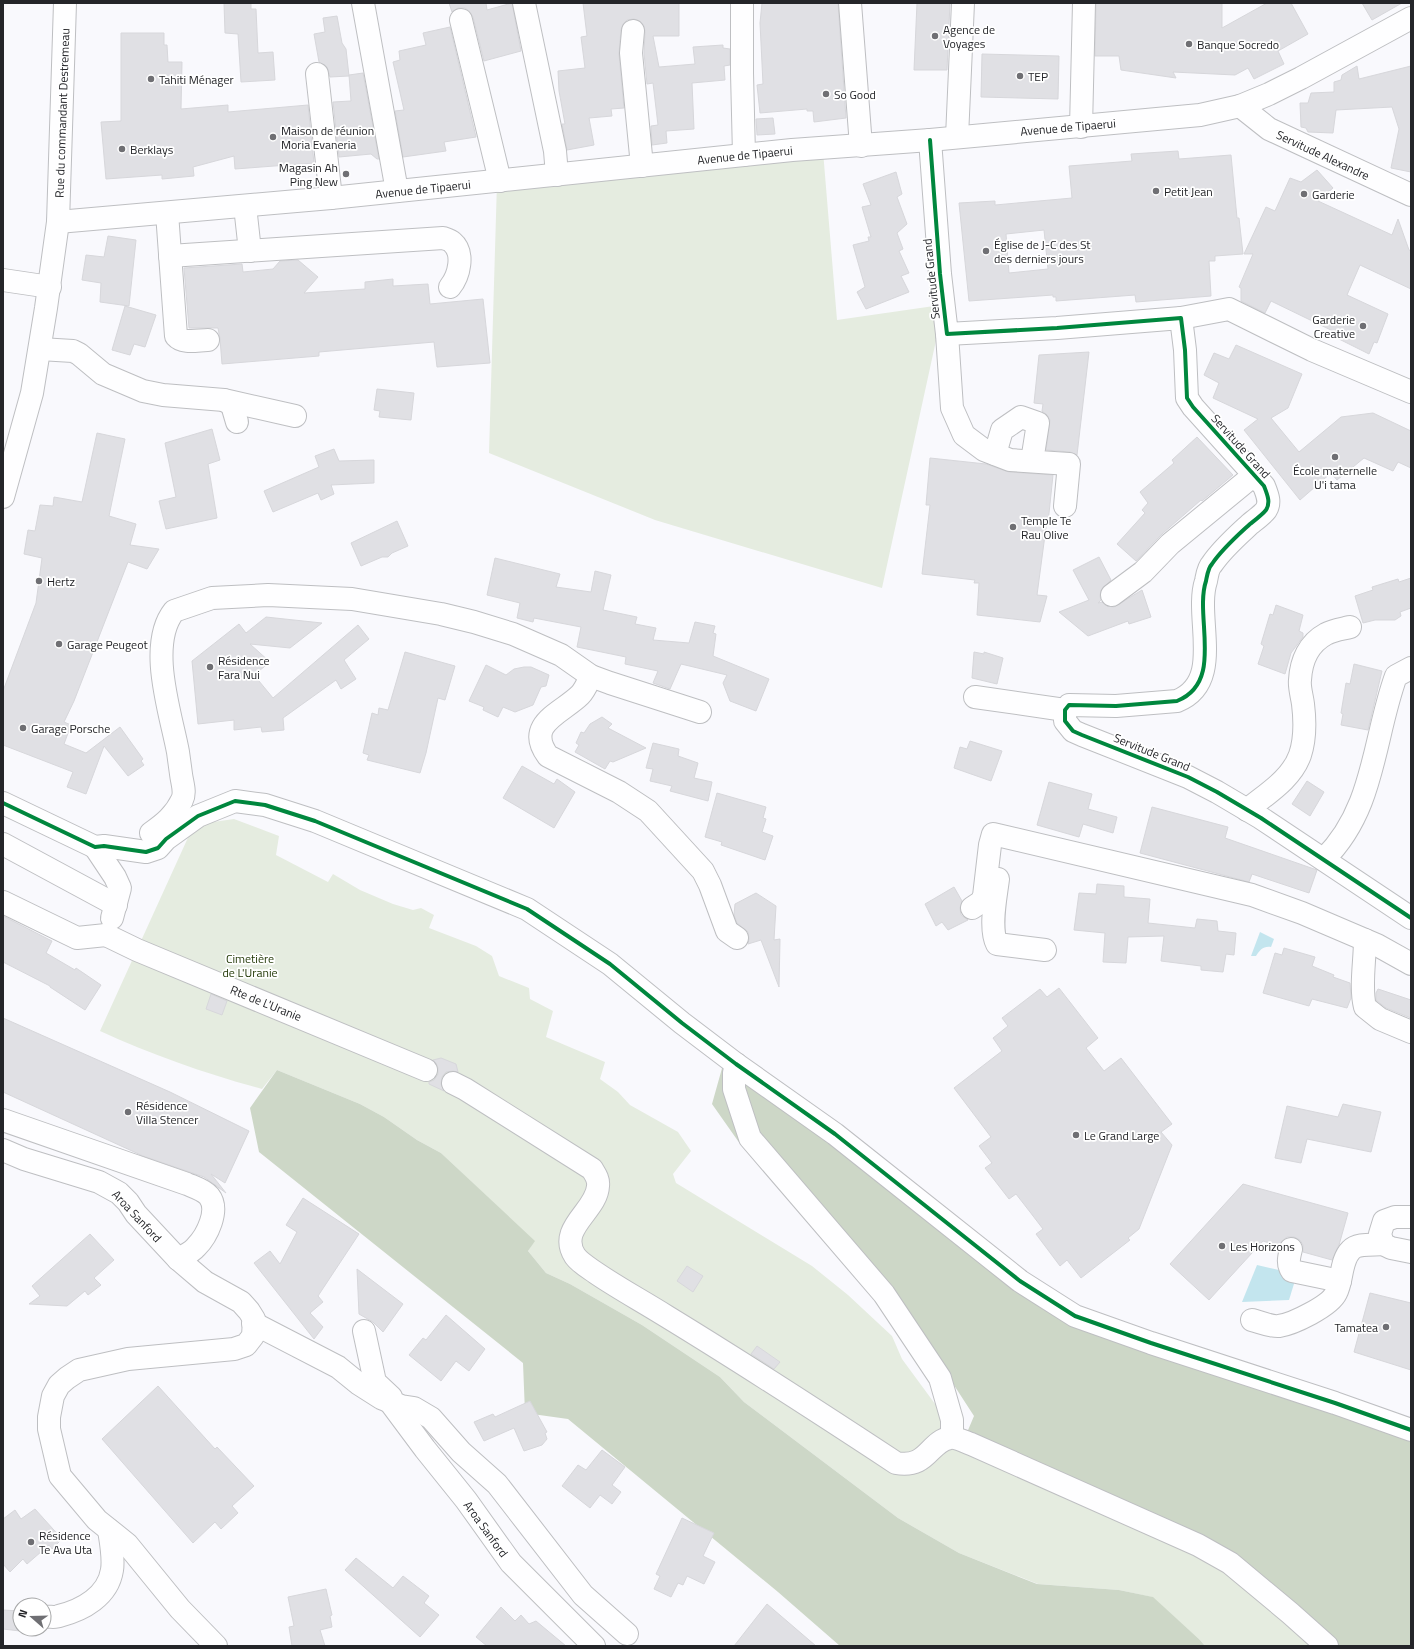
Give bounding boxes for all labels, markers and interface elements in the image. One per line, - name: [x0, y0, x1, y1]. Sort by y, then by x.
- place label: Agence de Voyages: [943, 20, 995, 53]
- street label: Rue du commandant Destremeau: [50, 28, 74, 198]
- marker: Agence de Voyages: [930, 31, 940, 41]
- place label: Banque Socredo: [1197, 35, 1279, 54]
- marker: Banque Socredo: [1184, 39, 1194, 49]
- place label: TEP: [1028, 67, 1048, 86]
- place label: Tahiti Ménager: [159, 70, 234, 89]
- marker: TEP: [1015, 71, 1025, 81]
- marker: Tahiti Ménager: [146, 74, 156, 84]
- place label: So Good: [834, 85, 876, 104]
- marker: So Good: [821, 89, 831, 99]
- street label: Avenue de Tipaerui: [1019, 113, 1117, 141]
- place label: Maison de réunion Moria Evaneria: [281, 121, 374, 154]
- street label: Servitude Alexandre: [1273, 125, 1373, 185]
- marker: Maison de réunion Moria Evaneria: [268, 132, 278, 142]
- place label: Berklays: [130, 140, 174, 159]
- street label: Avenue de Tipaerui: [696, 141, 794, 169]
- marker: Berklays: [117, 144, 127, 154]
- place label: Magasin Ah Ping New: [279, 158, 338, 191]
- marker: Magasin Ah Ping New: [341, 169, 351, 179]
- street label: Avenue de Tipaerui: [374, 175, 472, 203]
- place label: Petit Jean: [1164, 182, 1213, 201]
- place label: Garderie: [1312, 185, 1355, 204]
- marker: Petit Jean: [1151, 186, 1161, 196]
- marker: Garderie: [1299, 189, 1309, 199]
- place label: Église de J-C des St des derniers jours: [994, 235, 1091, 268]
- street label: Servitude Grand: [917, 238, 945, 320]
- marker: Église de J-C des St des derniers jours: [981, 246, 991, 256]
- place label: Garderie Creative: [1312, 310, 1355, 343]
- marker: Garderie Creative: [1358, 321, 1368, 331]
- street label: Servitude Grand: [1207, 410, 1275, 482]
- marker: École maternelle U'i tama: [1330, 452, 1340, 462]
- place label: École maternelle U'i tama: [1293, 461, 1377, 494]
- place label: Temple Te Rau Olive: [1021, 511, 1071, 544]
- marker: Temple Te Rau Olive: [1008, 522, 1018, 532]
- place label: Hertz: [47, 572, 75, 591]
- marker: Hertz: [34, 576, 44, 586]
- place label: Garage Peugeot: [67, 635, 148, 654]
- marker: Garage Peugeot: [54, 639, 64, 649]
- place label: Résidence Fara Nui: [218, 651, 270, 684]
- marker: Résidence Fara Nui: [205, 662, 215, 672]
- place label: Garage Porsche: [31, 719, 110, 738]
- marker: Garage Porsche: [18, 723, 28, 733]
- street label: Servitude Grand: [1111, 728, 1193, 776]
- park label: Cimetière de L'Uranie: [222, 949, 278, 982]
- street label: Rte de L'Uranie: [227, 980, 305, 1026]
- place label: Résidence Villa Stencer: [136, 1096, 198, 1129]
- marker: Résidence Villa Stencer: [123, 1107, 133, 1117]
- place label: Le Grand Large: [1084, 1126, 1159, 1145]
- marker: Le Grand Large: [1071, 1130, 1081, 1140]
- street label: Aroa Sanford: [108, 1186, 166, 1246]
- place label: Les Horizons: [1230, 1237, 1295, 1256]
- marker: Les Horizons: [1217, 1241, 1227, 1251]
- place label: Tamatea: [1334, 1318, 1378, 1337]
- marker: Tamatea: [1381, 1322, 1391, 1332]
- street label: Aroa Sanford: [459, 1497, 513, 1561]
- place label: Résidence Te Ava Uta: [39, 1526, 92, 1559]
- marker: Résidence Te Ava Uta: [26, 1537, 36, 1547]
- north arrow: [12, 1597, 52, 1637]
- text: N: [14, 1607, 31, 1620]

